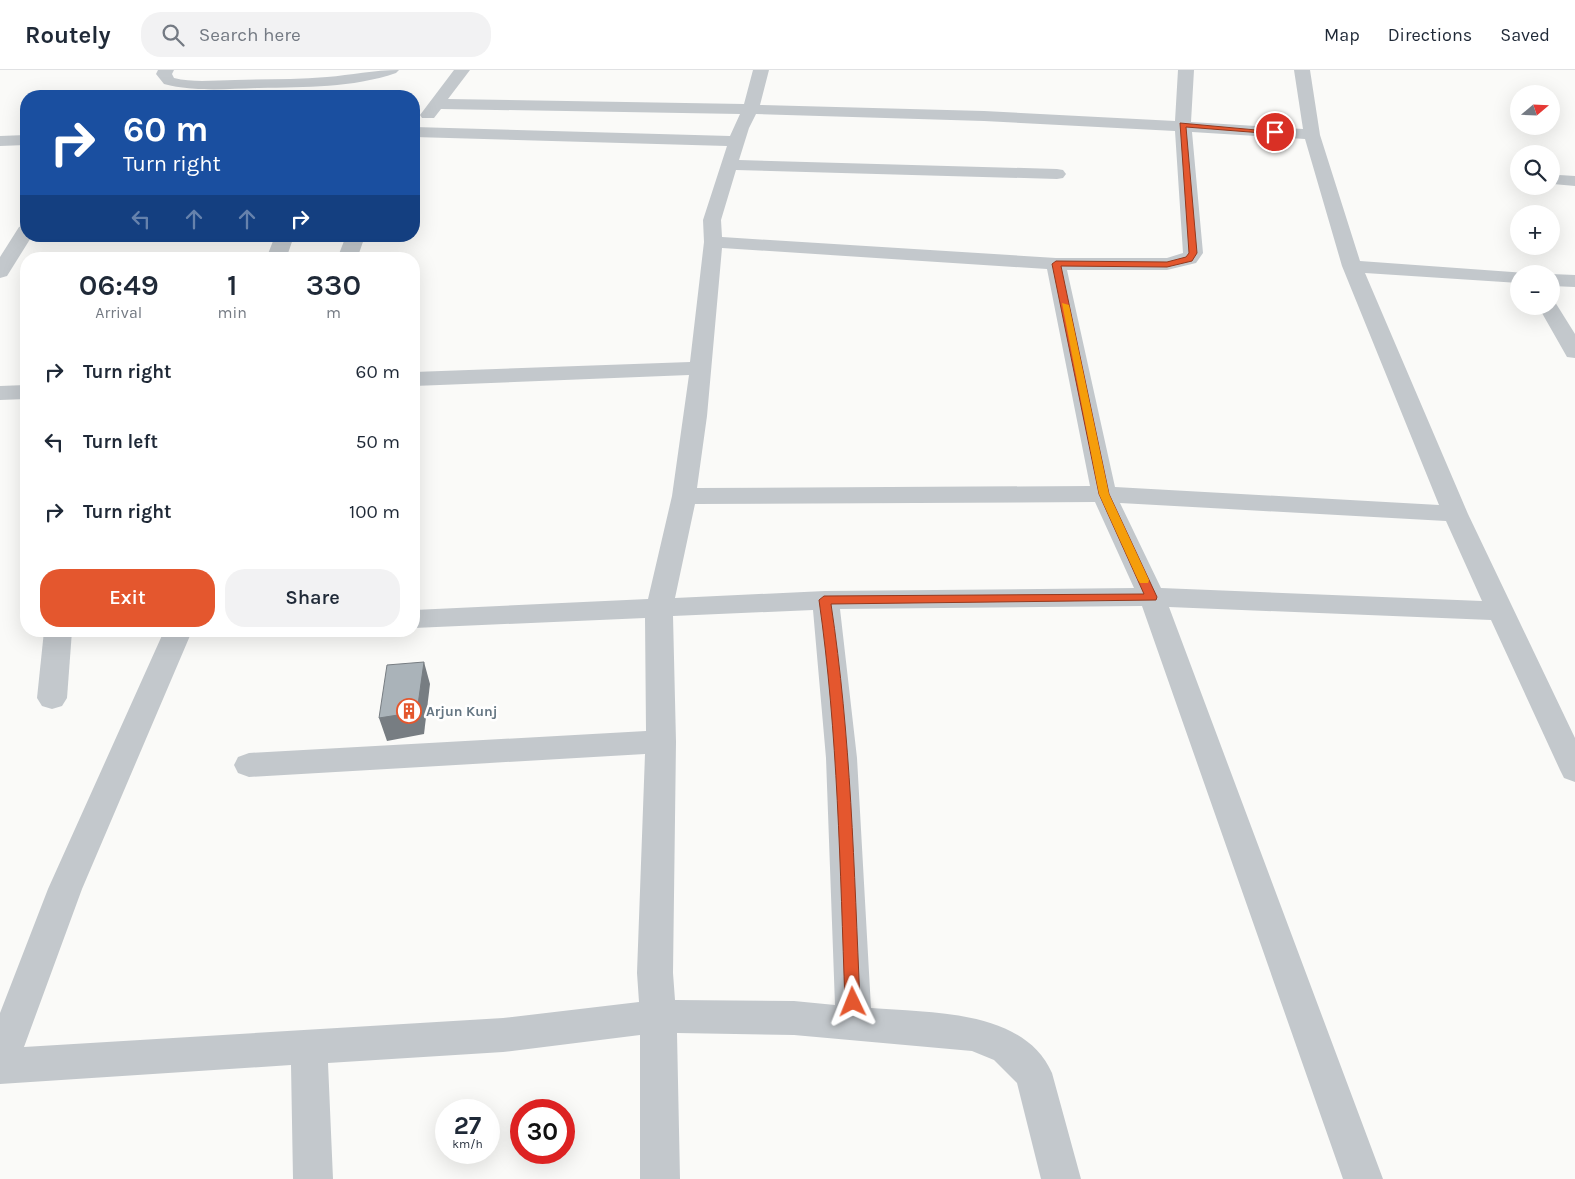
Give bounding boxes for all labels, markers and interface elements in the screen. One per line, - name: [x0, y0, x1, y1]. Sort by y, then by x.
- search box: [141, 12, 491, 57]
- text: Routely: [25, 21, 111, 49]
- icon: search: [159, 21, 187, 49]
- text: Search here: [199, 24, 301, 46]
- text: Map: [1324, 24, 1360, 46]
- text: Directions: [1388, 24, 1472, 46]
- text: Saved: [1500, 24, 1550, 46]
- north arrow: [1510, 85, 1560, 135]
- map controls: [1510, 85, 1560, 315]
- text: 60 m: [123, 109, 208, 150]
- icon: right: [40, 110, 105, 175]
- pin: [1254, 111, 1296, 153]
- icon: arrive: [1261, 118, 1289, 146]
- button: search: [1510, 145, 1560, 195]
- text: Turn right: [123, 151, 221, 177]
- icon: left: [127, 205, 155, 233]
- icon: ahead: [180, 205, 208, 233]
- icon: ahead: [233, 205, 261, 233]
- icon: right: [286, 205, 314, 233]
- button: +: [1510, 205, 1560, 255]
- button: −: [1510, 265, 1560, 315]
- text: 06:49: [79, 267, 159, 303]
- text: 1: [227, 267, 237, 303]
- text: 330: [306, 267, 361, 303]
- text: Arrival: [95, 303, 142, 322]
- text: min: [218, 303, 247, 322]
- text: m: [326, 303, 341, 322]
- icon: right: [40, 358, 68, 386]
- text: Turn right: [83, 361, 172, 383]
- text: 60 m: [356, 361, 400, 383]
- icon: left: [40, 428, 68, 456]
- text: Turn left: [83, 431, 158, 453]
- text: 50 m: [356, 431, 400, 453]
- icon: right: [40, 498, 68, 526]
- text: Turn right: [83, 501, 172, 523]
- text: 100 m: [349, 501, 400, 523]
- button: Exit: [40, 569, 215, 627]
- button: Share: [225, 569, 400, 627]
- building icon: Arjun Kunj: [396, 698, 422, 724]
- place label: Arjun Kunj: [426, 703, 497, 720]
- position arrow: [826, 975, 878, 1027]
- speed limit sign: 30: [510, 1099, 575, 1164]
- text: 27: [454, 1111, 481, 1140]
- text: km/h: [452, 1137, 483, 1151]

